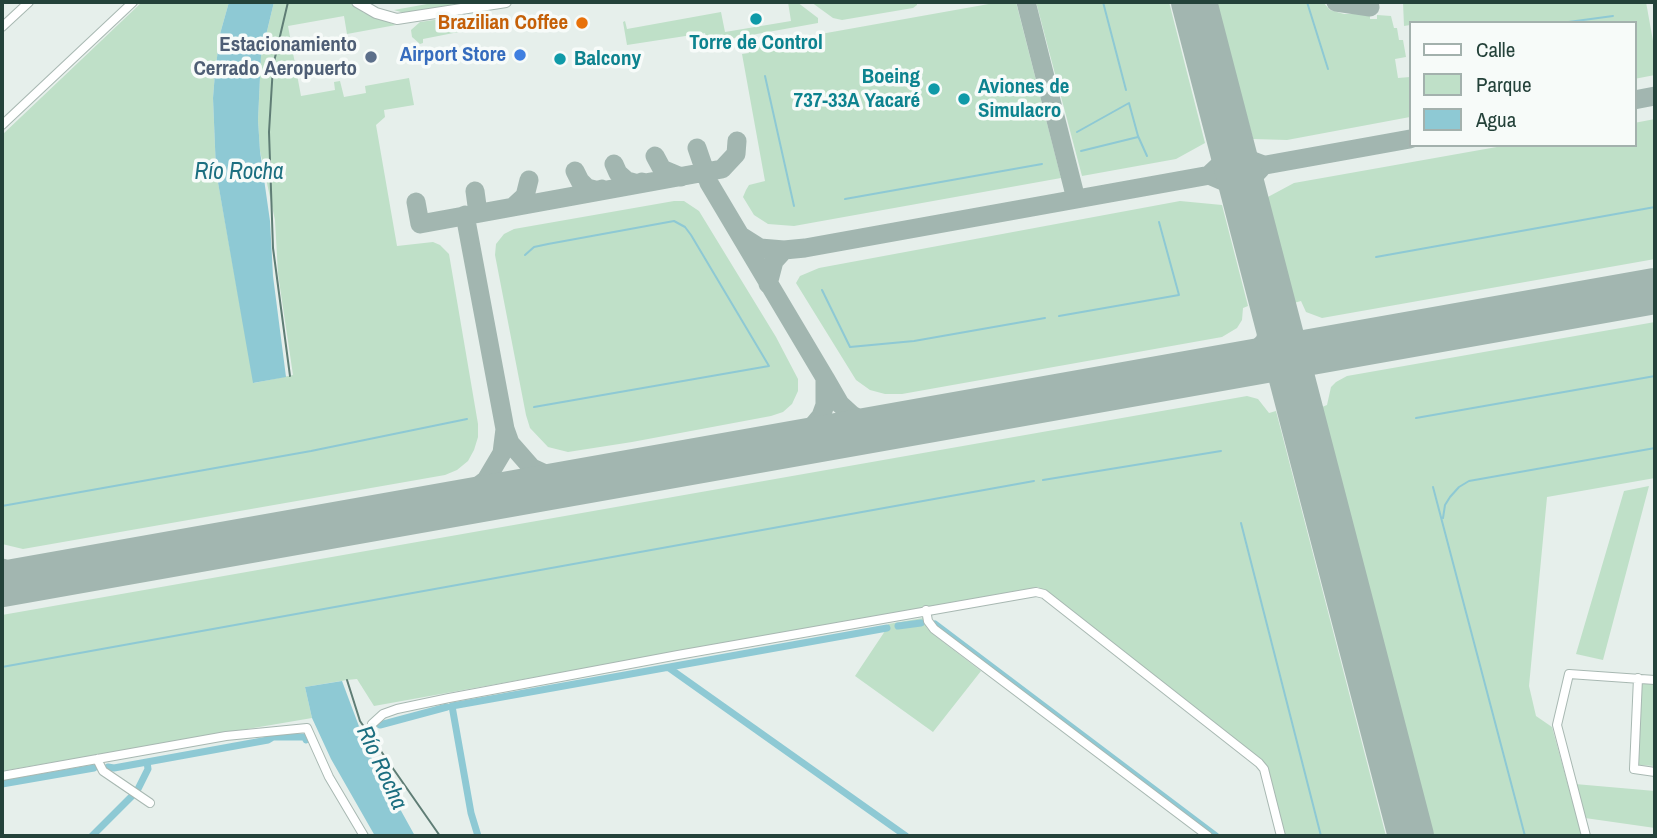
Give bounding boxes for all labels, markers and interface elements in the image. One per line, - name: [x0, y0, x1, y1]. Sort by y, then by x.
- place label: Brazilian Coffee: [438, 10, 568, 36]
- marker: Torre de Control: [748, 11, 764, 27]
- marker: Brazilian Coffee: [574, 15, 590, 31]
- legend: [1408, 21, 1636, 147]
- place label: Torre de Control: [689, 30, 823, 56]
- place label: Estacionamiento Cerrado Aeropuerto: [193, 32, 357, 82]
- text: Calle: [1476, 35, 1515, 64]
- place label: Airport Store: [400, 42, 506, 68]
- place label: Balcony: [574, 46, 641, 72]
- marker: Airport Store: [512, 47, 528, 63]
- marker: Estacionamiento Cerrado Aeropuerto: [363, 49, 379, 65]
- marker: Balcony: [552, 51, 568, 67]
- place label: Boeing 737-33A Yacaré: [794, 64, 920, 114]
- text: Parque: [1476, 70, 1532, 99]
- place label: Aviones de Simulacro: [978, 74, 1069, 124]
- marker: Boeing 737-33A Yacaré: [926, 81, 942, 97]
- marker: Aviones de Simulacro: [956, 91, 972, 107]
- text: Agua: [1476, 105, 1516, 134]
- water label: Río Rocha: [194, 159, 284, 187]
- water label: Río Rocha: [350, 722, 412, 814]

